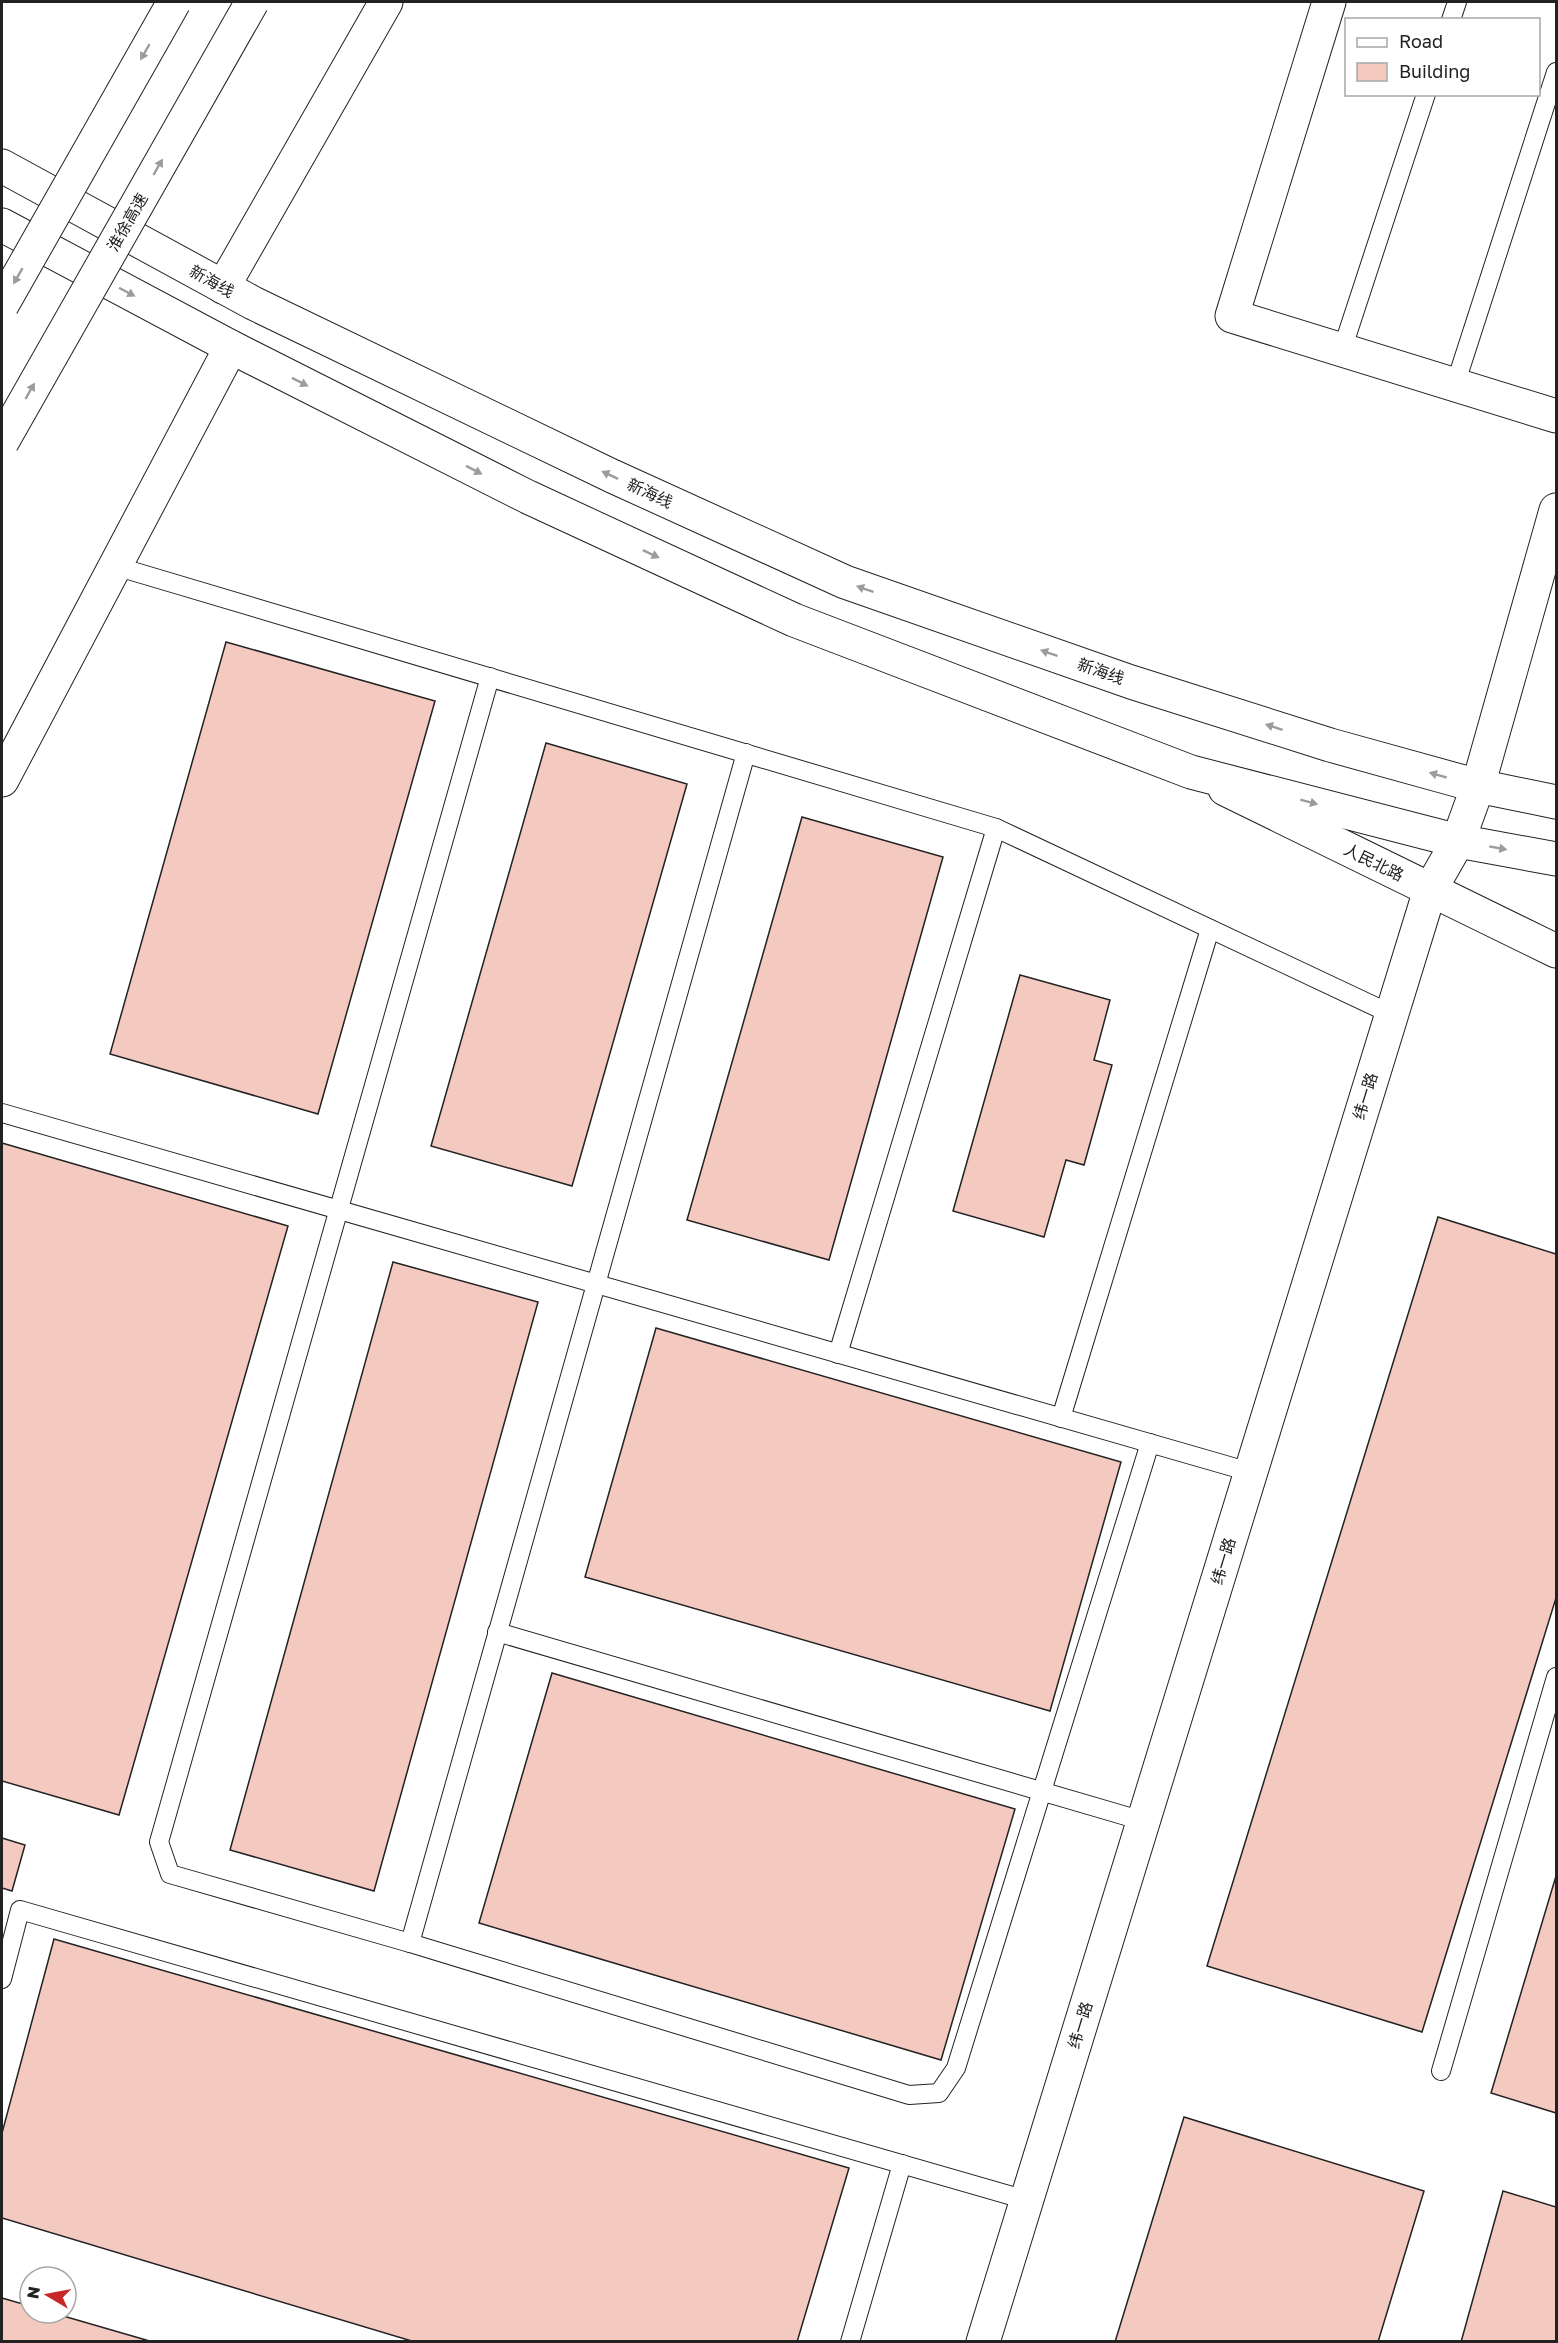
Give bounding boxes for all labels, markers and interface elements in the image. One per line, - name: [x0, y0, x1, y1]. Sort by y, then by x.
- legend: [1345, 18, 1540, 96]
- text: Road: [1399, 30, 1443, 52]
- one-way arrow: [140, 44, 150, 61]
- text: Building: [1399, 60, 1470, 82]
- one-way arrow: [153, 158, 163, 175]
- street label: 淮徐高速: [102, 189, 152, 255]
- street label: 新海线: [186, 261, 238, 301]
- one-way arrow: [13, 268, 23, 285]
- one-way arrow: [119, 287, 136, 297]
- one-way arrow: [292, 377, 309, 386]
- one-way arrow: [25, 383, 35, 400]
- one-way arrow: [466, 465, 483, 474]
- one-way arrow: [602, 470, 619, 479]
- street label: 新海线: [624, 474, 676, 512]
- one-way arrow: [642, 549, 659, 558]
- one-way arrow: [856, 583, 874, 593]
- one-way arrow: [1040, 648, 1058, 657]
- street label: 新海线: [1075, 654, 1127, 688]
- one-way arrow: [1265, 722, 1283, 731]
- one-way arrow: [1429, 770, 1447, 779]
- one-way arrow: [1300, 798, 1318, 808]
- street label: 人民北路: [1341, 839, 1407, 885]
- one-way arrow: [1489, 844, 1508, 853]
- street label: 纬一路: [1348, 1070, 1382, 1122]
- street label: 纬一路: [1206, 1535, 1240, 1587]
- street label: 纬一路: [1063, 1999, 1097, 2051]
- north arrow: [18, 2265, 78, 2325]
- text: N: [22, 2285, 44, 2300]

